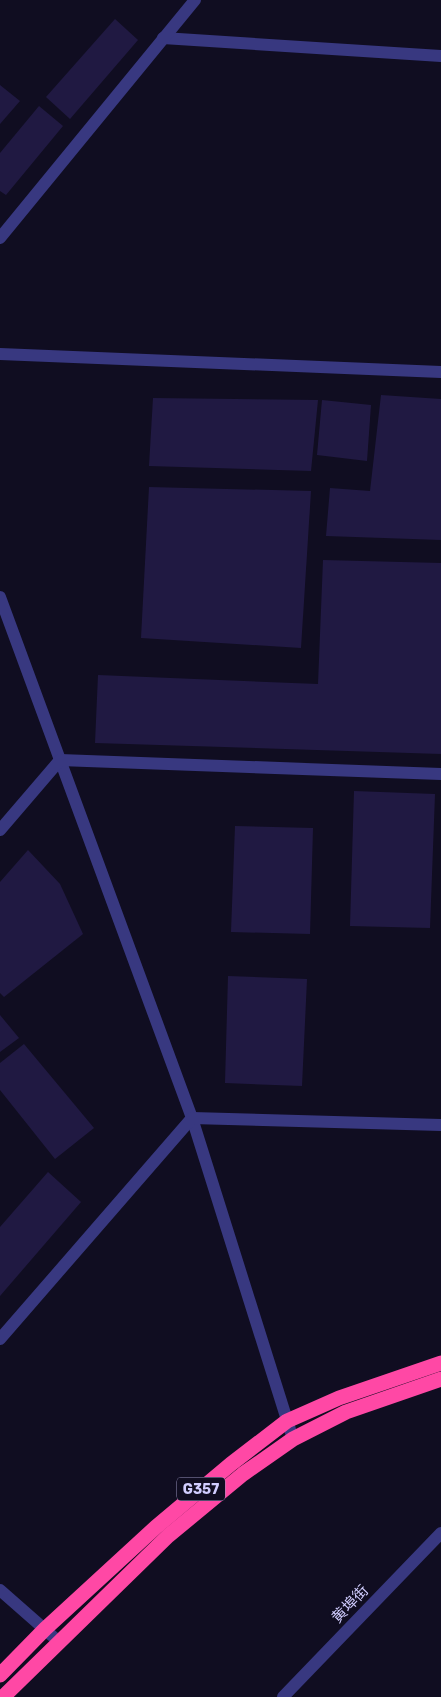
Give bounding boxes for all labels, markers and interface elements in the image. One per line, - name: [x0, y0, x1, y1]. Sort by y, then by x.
- road number: G357: [177, 1478, 225, 1500]
- street label: 黄埠街: [328, 1582, 372, 1626]

